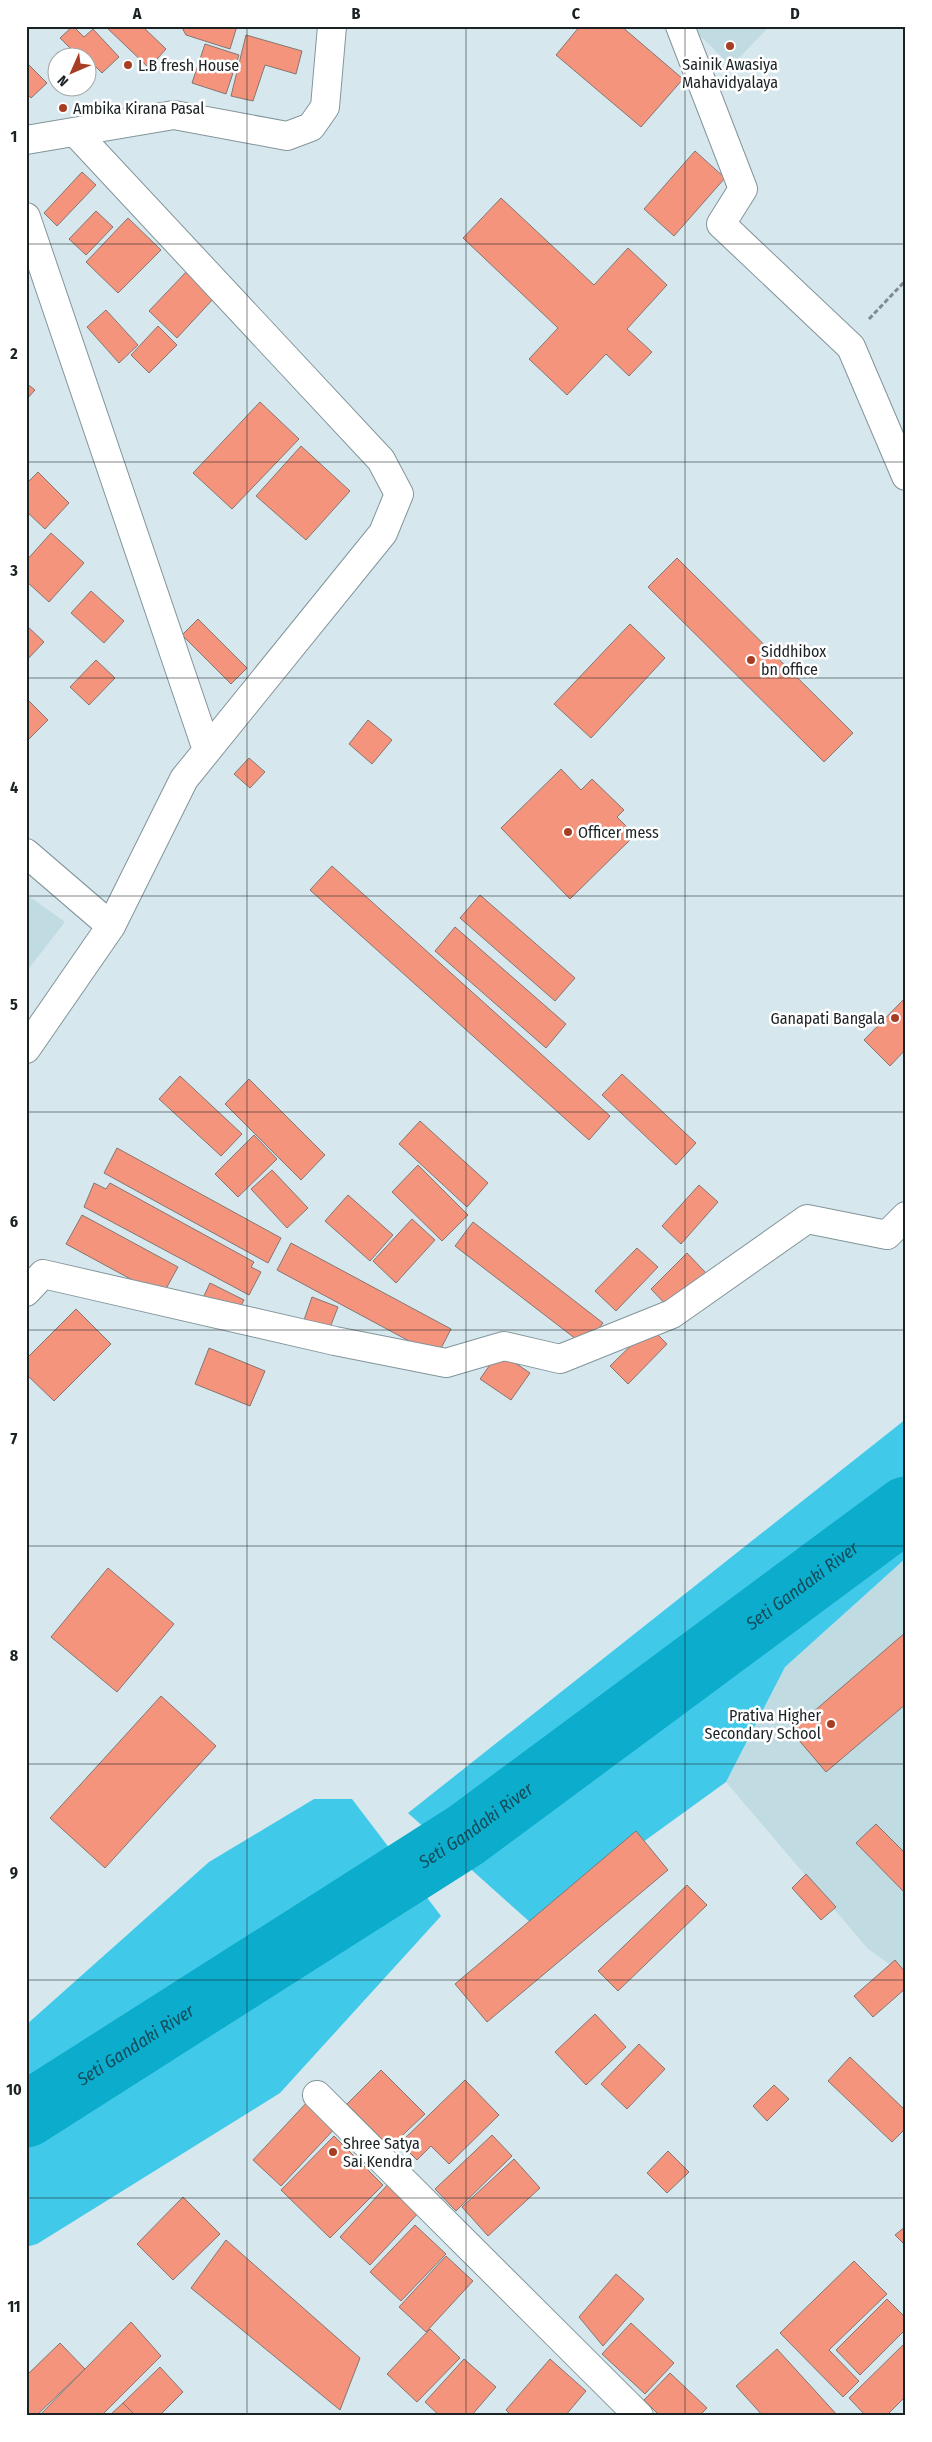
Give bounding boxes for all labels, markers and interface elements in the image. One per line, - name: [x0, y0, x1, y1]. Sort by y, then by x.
- text: A: [132, 4, 142, 23]
- text: B: [352, 4, 361, 23]
- text: C: [572, 4, 581, 23]
- text: D: [790, 4, 800, 23]
- marker: Sainik Awasiya Mahavidyalaya: [724, 40, 736, 52]
- north arrow: [48, 48, 98, 98]
- place label: Sainik Awasiya Mahavidyalaya: [682, 55, 778, 92]
- place label: L.B fresh House: [138, 56, 239, 75]
- marker: L.B fresh House: [122, 59, 134, 71]
- text: N: [54, 72, 72, 90]
- place label: Ambika Kirana Pasal: [73, 99, 204, 118]
- marker: Ambika Kirana Pasal: [57, 102, 69, 114]
- text: 1: [11, 127, 17, 146]
- text: 2: [9, 344, 18, 363]
- text: 3: [9, 561, 18, 580]
- place label: Siddhibox bn office: [761, 642, 826, 679]
- marker: Siddhibox bn office: [745, 654, 757, 666]
- text: 4: [10, 778, 18, 797]
- place label: Officer mess: [578, 823, 659, 842]
- marker: Officer mess: [562, 826, 574, 838]
- text: 5: [10, 995, 18, 1014]
- place label: Ganapati Bangala: [771, 1009, 885, 1028]
- marker: Ganapati Bangala: [889, 1012, 901, 1024]
- text: 6: [10, 1212, 18, 1231]
- text: 7: [11, 1429, 18, 1448]
- water label: Seti Gandaki River: [741, 1537, 863, 1635]
- text: 8: [10, 1646, 19, 1665]
- place label: Prativa Higher Secondary School: [705, 1706, 821, 1743]
- marker: Prativa Higher Secondary School: [825, 1718, 837, 1730]
- water label: Seti Gandaki River: [414, 1778, 538, 1874]
- text: 9: [10, 1863, 18, 1882]
- water label: Seti Gandaki River: [72, 1999, 199, 2091]
- text: 10: [6, 2080, 22, 2099]
- place label: Shree Satya Sai Kendra: [343, 2134, 420, 2171]
- marker: Shree Satya Sai Kendra: [327, 2146, 339, 2158]
- text: 11: [7, 2297, 21, 2316]

